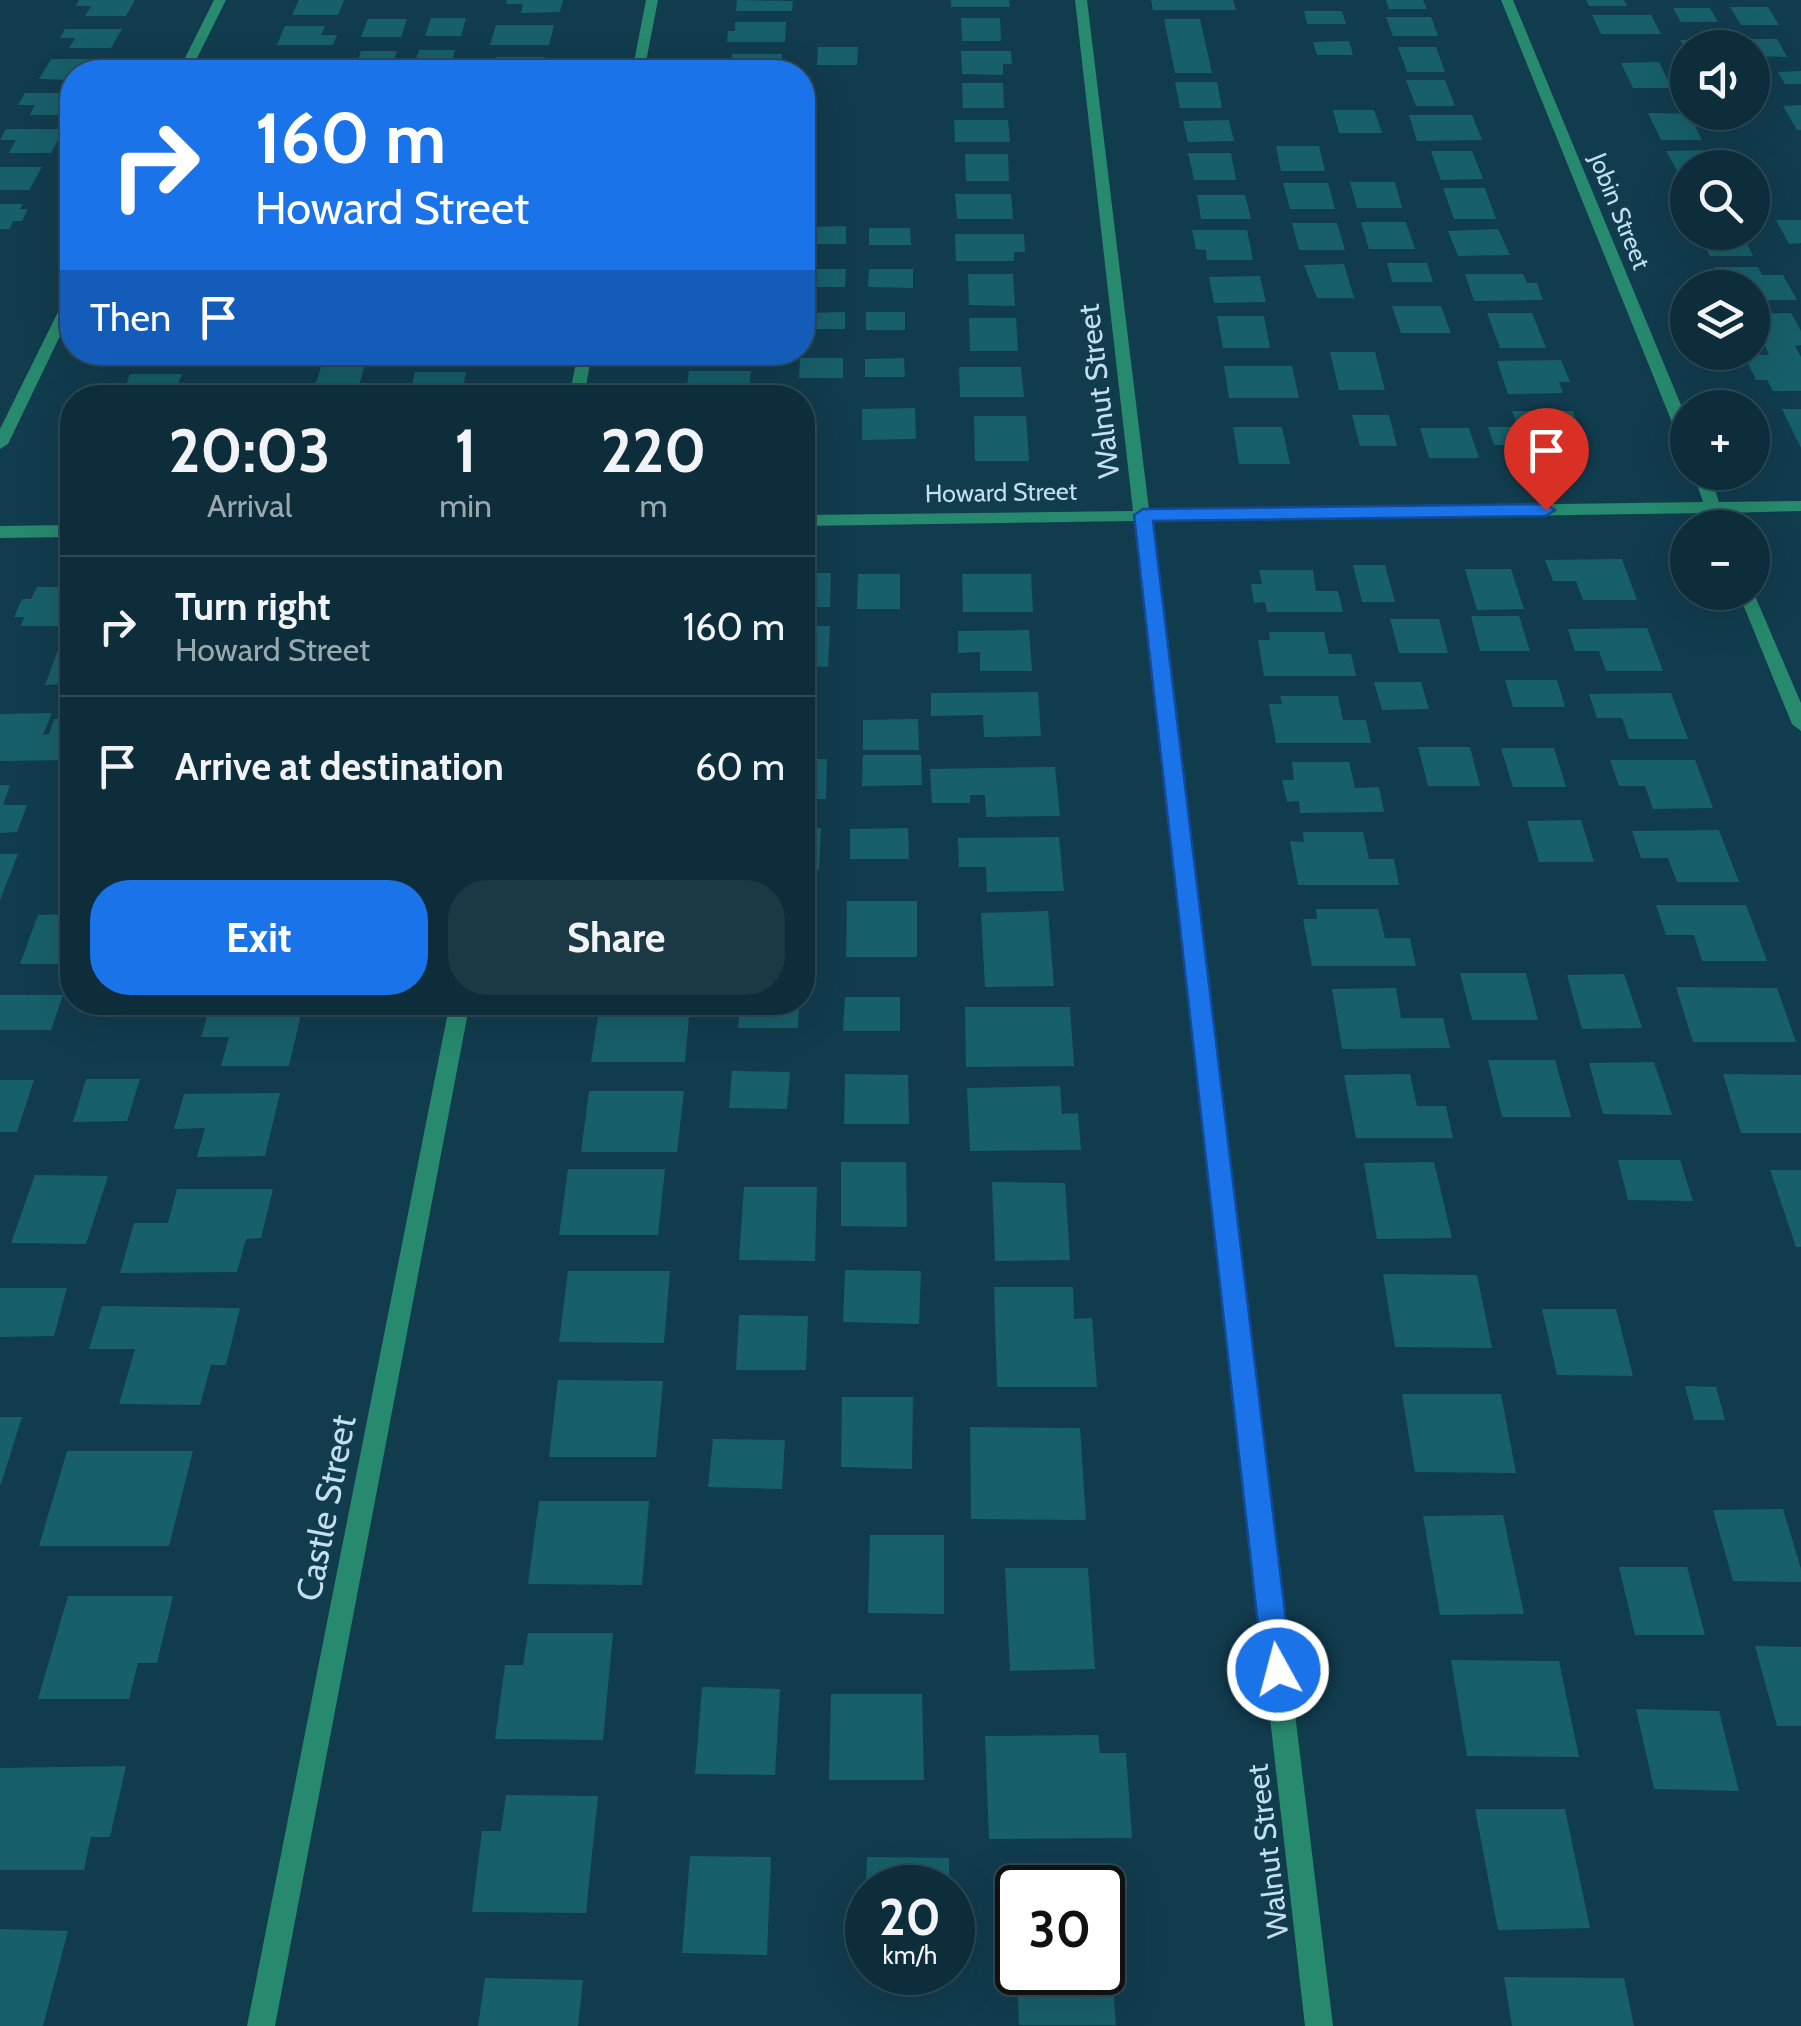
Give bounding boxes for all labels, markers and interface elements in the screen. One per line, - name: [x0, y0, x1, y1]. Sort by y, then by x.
- map controls: [1670, 30, 1770, 610]
- button: sound: [1670, 30, 1770, 130]
- text: 160 m: [255, 95, 446, 181]
- icon: right: [90, 100, 220, 230]
- street label: Jobin Street: [1583, 148, 1657, 274]
- button: search: [1670, 150, 1770, 250]
- text: Howard Street: [255, 181, 529, 235]
- button: layers: [1670, 270, 1770, 370]
- icon: arrive: [191, 290, 246, 345]
- text: Then: [90, 294, 171, 341]
- street label: Walnut Street: [1069, 302, 1128, 480]
- button: +: [1670, 390, 1770, 490]
- pin: [1504, 408, 1589, 511]
- text: 20:03: [169, 414, 331, 487]
- text: 1: [455, 414, 477, 487]
- text: 220: [601, 414, 706, 487]
- icon: arrive: [1519, 423, 1574, 478]
- street label: Howard Street: [925, 476, 1078, 508]
- text: Arrival: [207, 486, 292, 525]
- text: min: [439, 486, 492, 525]
- text: m: [639, 486, 668, 525]
- button: −: [1670, 510, 1770, 610]
- text: Turn right: [175, 583, 331, 630]
- icon: right: [90, 599, 145, 654]
- text: 160 m: [683, 603, 785, 650]
- text: Howard Street: [175, 630, 370, 669]
- icon: arrive: [90, 739, 145, 794]
- text: Arrive at destination: [175, 743, 504, 790]
- text: 60 m: [695, 743, 785, 790]
- button: Exit: [90, 880, 428, 995]
- button: Share: [448, 880, 785, 995]
- street label: Castle Street: [286, 1411, 365, 1605]
- position arrow: [1226, 1618, 1330, 1722]
- street label: Walnut Street: [1238, 1762, 1297, 1940]
- speed limit sign: 30: [995, 1865, 1125, 1995]
- text: 20: [879, 1887, 941, 1948]
- text: km/h: [883, 1940, 937, 1970]

